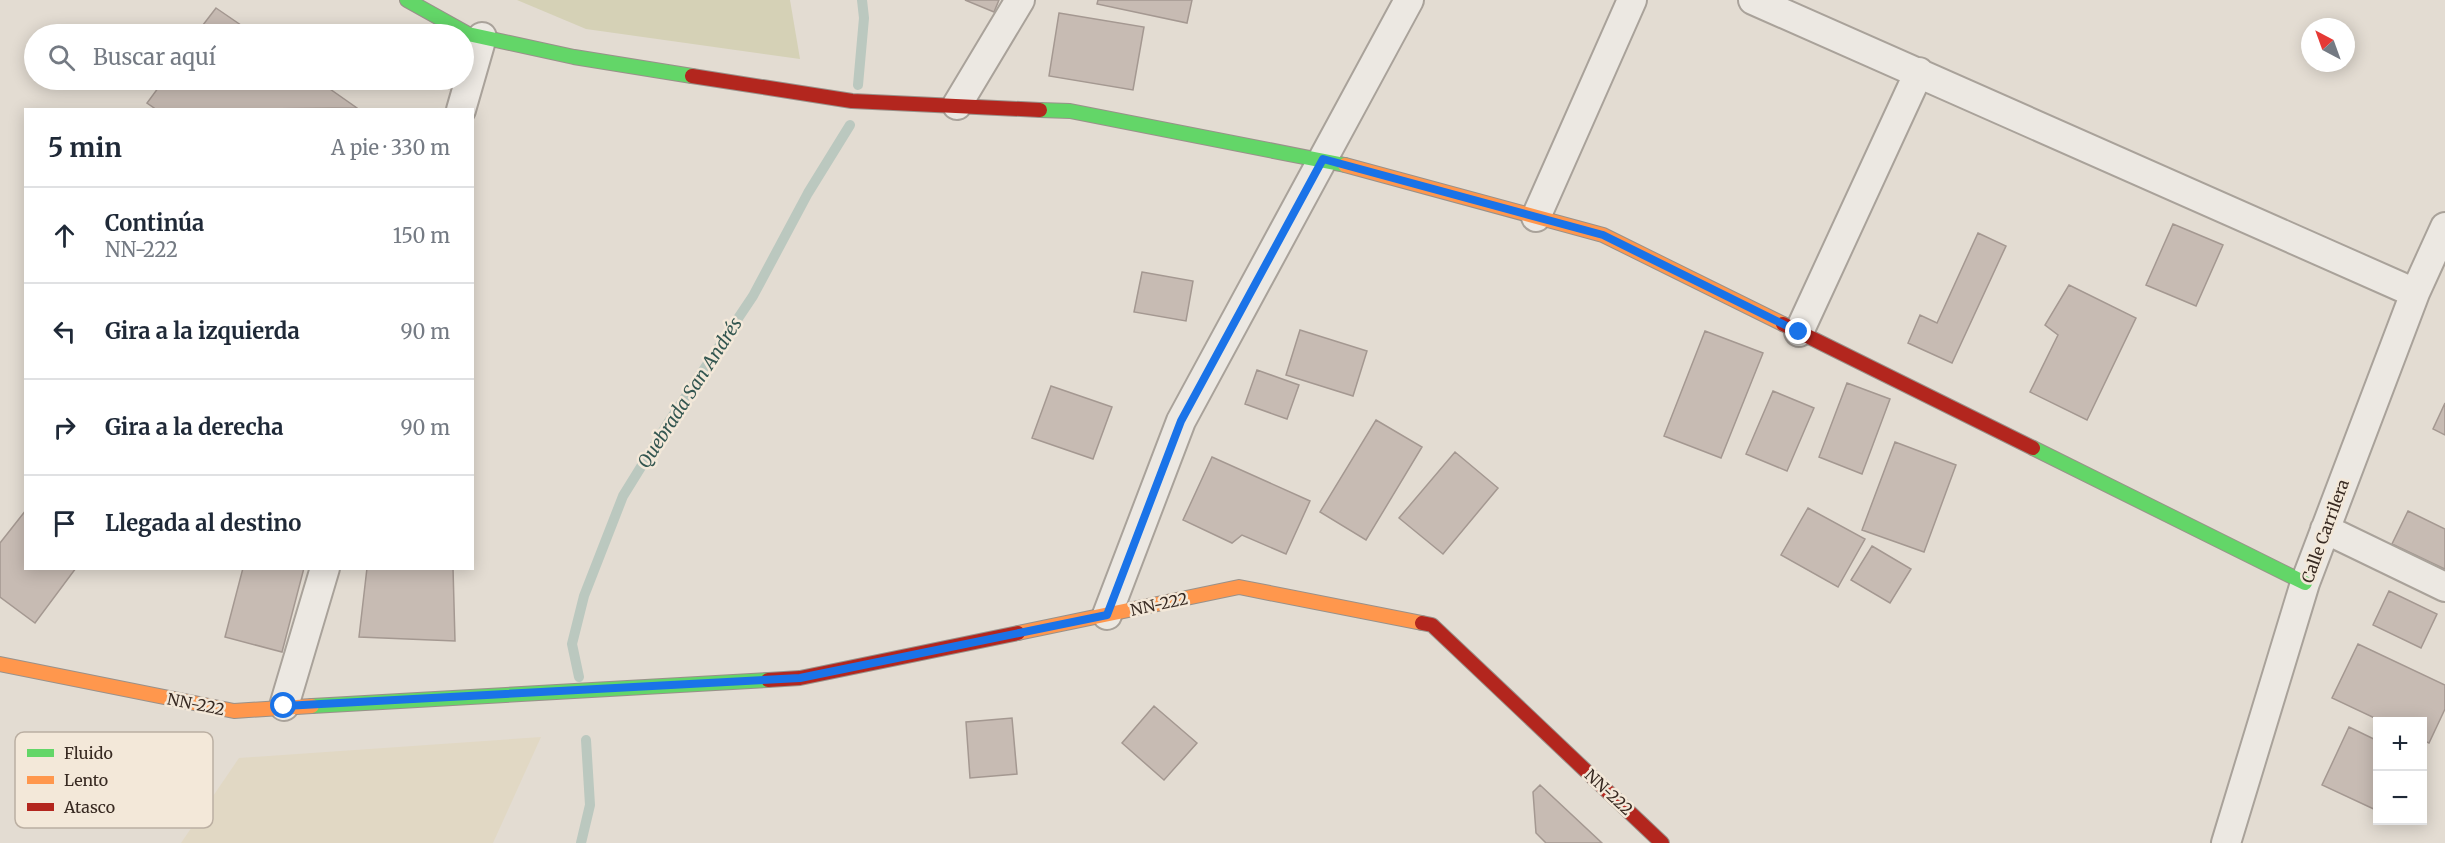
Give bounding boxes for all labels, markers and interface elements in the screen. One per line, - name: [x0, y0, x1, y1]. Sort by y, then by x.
- north arrow: [2301, 18, 2355, 72]
- search box: [24, 24, 474, 90]
- icon: search: [45, 41, 78, 74]
- text: Buscar aquí: [93, 43, 216, 71]
- text: 5 min: [48, 131, 122, 164]
- text: A pie · 330 m: [331, 135, 450, 160]
- text: Continúa: [105, 209, 204, 237]
- icon: ahead: [48, 219, 81, 252]
- text: 150 m: [393, 223, 450, 248]
- text: NN-222: [105, 237, 178, 262]
- water label: Quebrada San Andrés: [632, 313, 747, 472]
- icon: left: [48, 315, 81, 348]
- text: Gira a la izquierda: [105, 317, 300, 345]
- route end: [1785, 318, 1811, 344]
- text: 90 m: [400, 319, 450, 344]
- icon: right: [48, 411, 81, 444]
- text: Gira a la derecha: [105, 413, 283, 441]
- text: 90 m: [400, 415, 450, 440]
- street label: Calle Carrilera: [2297, 476, 2353, 586]
- icon: arrive: [48, 507, 81, 540]
- text: Llegada al destino: [105, 509, 301, 537]
- street label: NN-222: [1128, 588, 1190, 620]
- street label: NN-222: [166, 689, 226, 719]
- route start: [270, 692, 296, 718]
- map controls: [2373, 717, 2427, 825]
- button: +: [2373, 717, 2427, 771]
- legend: [15, 732, 213, 828]
- text: Fluido: [64, 743, 113, 763]
- street label: NN-222: [1581, 765, 1637, 819]
- text: Lento: [64, 770, 108, 790]
- button: −: [2373, 771, 2427, 825]
- text: Atasco: [63, 797, 115, 817]

